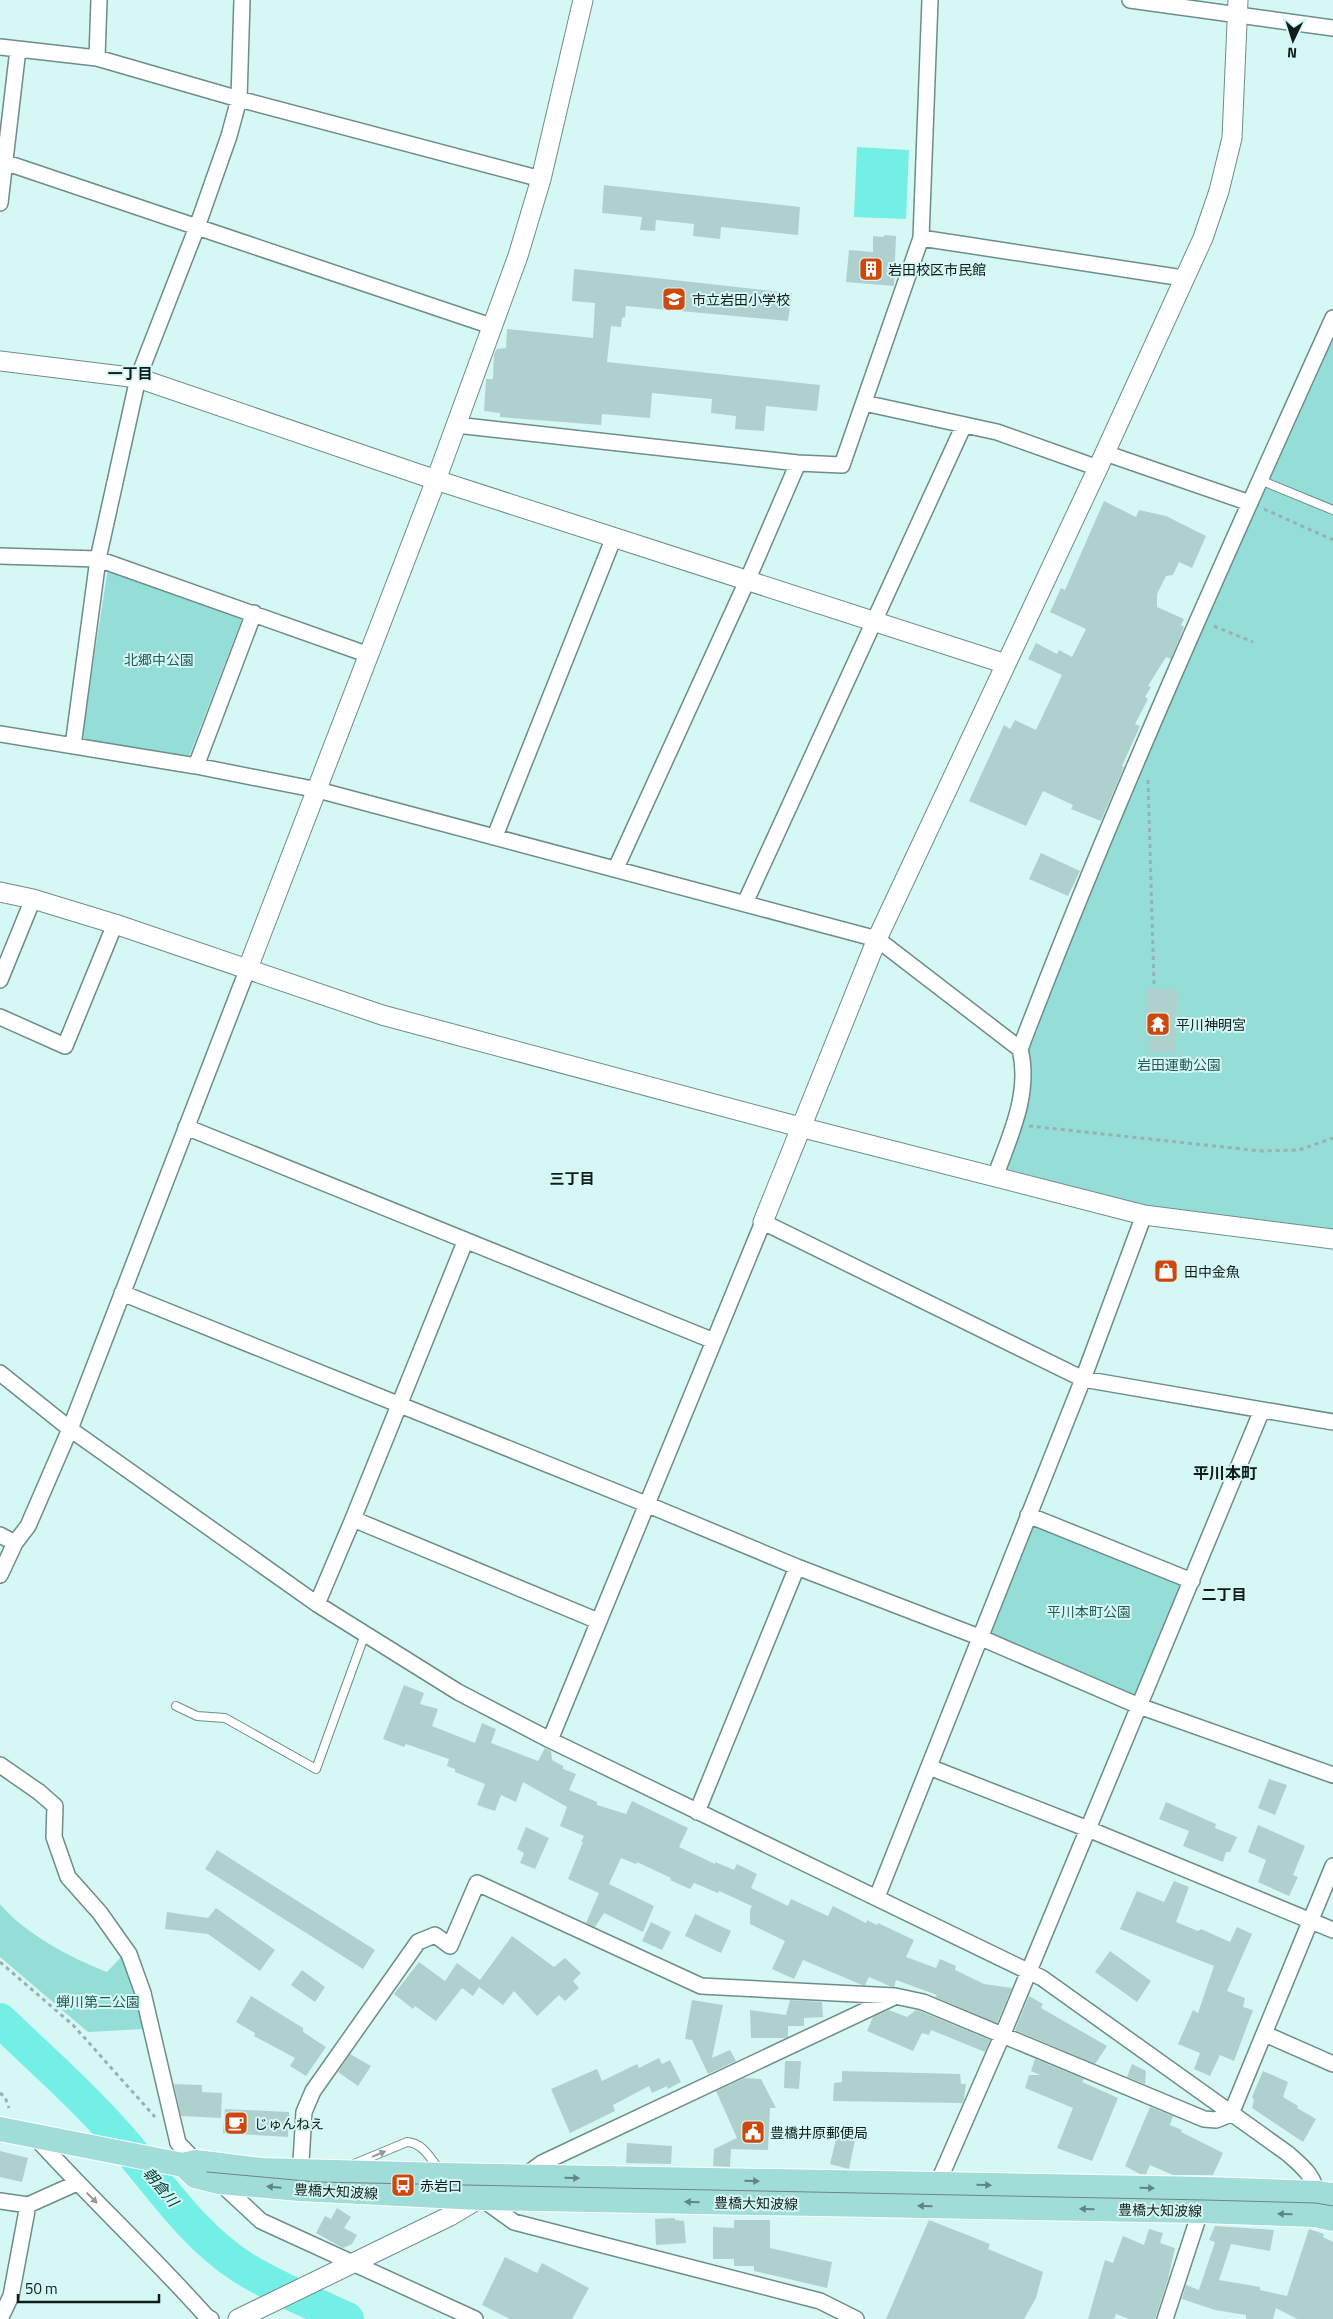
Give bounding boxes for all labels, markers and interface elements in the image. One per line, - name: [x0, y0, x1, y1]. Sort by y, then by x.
- north arrow: [1268, 15, 1318, 65]
- text: N: [1286, 43, 1298, 64]
- building icon: 岩田校区市民館: [858, 256, 884, 282]
- place label: 岩田校区市民館: [888, 259, 986, 280]
- school or university icon: 市立岩田小学校: [661, 286, 687, 312]
- place label: 市立岩田小学校: [692, 289, 790, 310]
- district label: 一丁目: [107, 362, 153, 385]
- park label: 北郷中公園: [124, 649, 194, 670]
- temple icon: 平川神明宮: [1145, 1011, 1171, 1037]
- place label: 平川神明宮: [1176, 1014, 1246, 1035]
- park label: 岩田運動公園: [1137, 1054, 1221, 1075]
- district label: 三丁目: [549, 1167, 595, 1190]
- shop icon: 田中金魚: [1153, 1258, 1179, 1284]
- place label: 田中金魚: [1184, 1261, 1240, 1282]
- district label: 平川本町: [1193, 1461, 1257, 1485]
- district label: 二丁目: [1201, 1583, 1247, 1606]
- park label: 平川本町公園: [1047, 1601, 1131, 1622]
- park label: 蝉川第二公園: [56, 1991, 140, 2012]
- cafe icon: じゅんねえ: [223, 2110, 249, 2136]
- place label: じゅんねえ: [254, 2113, 324, 2134]
- public building icon: 豊橋井原郵便局: [740, 2119, 766, 2145]
- place label: 豊橋井原郵便局: [770, 2122, 868, 2143]
- one-way arrow: [372, 2149, 386, 2157]
- water label: 朝倉川: [138, 2162, 186, 2213]
- bus stop icon: 赤岩口: [390, 2172, 416, 2198]
- one-way arrow: [564, 2174, 580, 2182]
- place label: 赤岩口: [420, 2175, 462, 2196]
- one-way arrow: [744, 2177, 760, 2185]
- street label: 豊橋大知波線: [294, 2178, 378, 2204]
- one-way arrow: [976, 2182, 992, 2190]
- one-way arrow: [266, 2183, 282, 2191]
- one-way arrow: [1139, 2185, 1155, 2193]
- one-way arrow: [86, 2192, 98, 2204]
- street label: 豊橋大知波線: [714, 2192, 798, 2214]
- one-way arrow: [684, 2197, 700, 2205]
- street label: 豊橋大知波線: [1118, 2199, 1202, 2221]
- one-way arrow: [916, 2202, 932, 2210]
- one-way arrow: [1079, 2205, 1095, 2213]
- one-way arrow: [1276, 2210, 1292, 2218]
- scale bar: [18, 2272, 159, 2304]
- text: 50 m: [25, 2277, 58, 2300]

